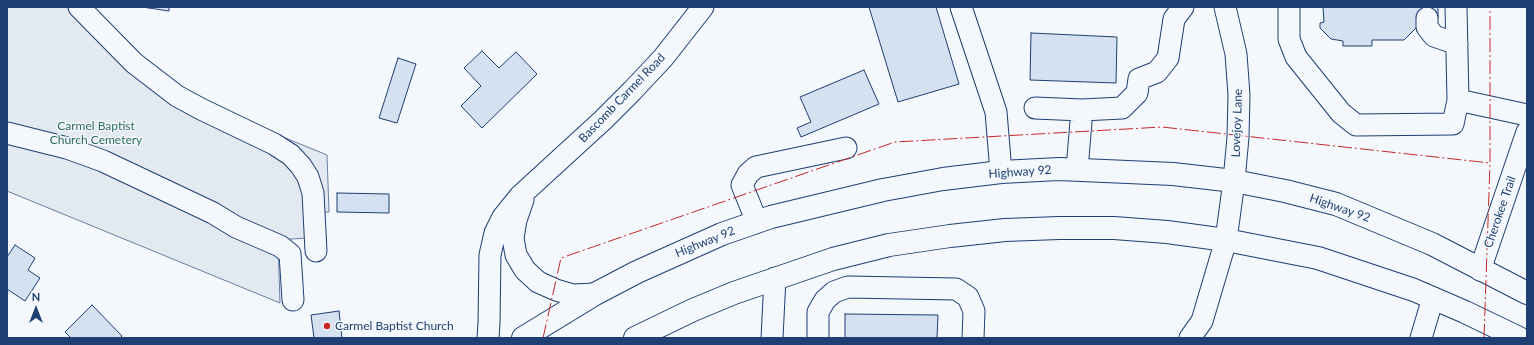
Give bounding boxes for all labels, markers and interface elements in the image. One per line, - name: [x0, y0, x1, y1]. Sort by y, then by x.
- street label: Bascomb Carmel Road: [576, 51, 668, 145]
- street label: Lovejoy Lane: [1229, 88, 1245, 158]
- park label: Carmel Baptist Church Cemetery: [50, 119, 142, 147]
- street label: Highway 92: [988, 163, 1052, 181]
- street label: Cherokee Trail: [1481, 174, 1519, 250]
- street label: Highway 92: [1308, 191, 1372, 225]
- street label: Highway 92: [673, 223, 737, 261]
- north arrow: [16, 289, 56, 329]
- text: N: [32, 290, 40, 303]
- place label: Carmel Baptist Church: [335, 319, 454, 333]
- marker: Carmel Baptist Church: [322, 321, 332, 331]

